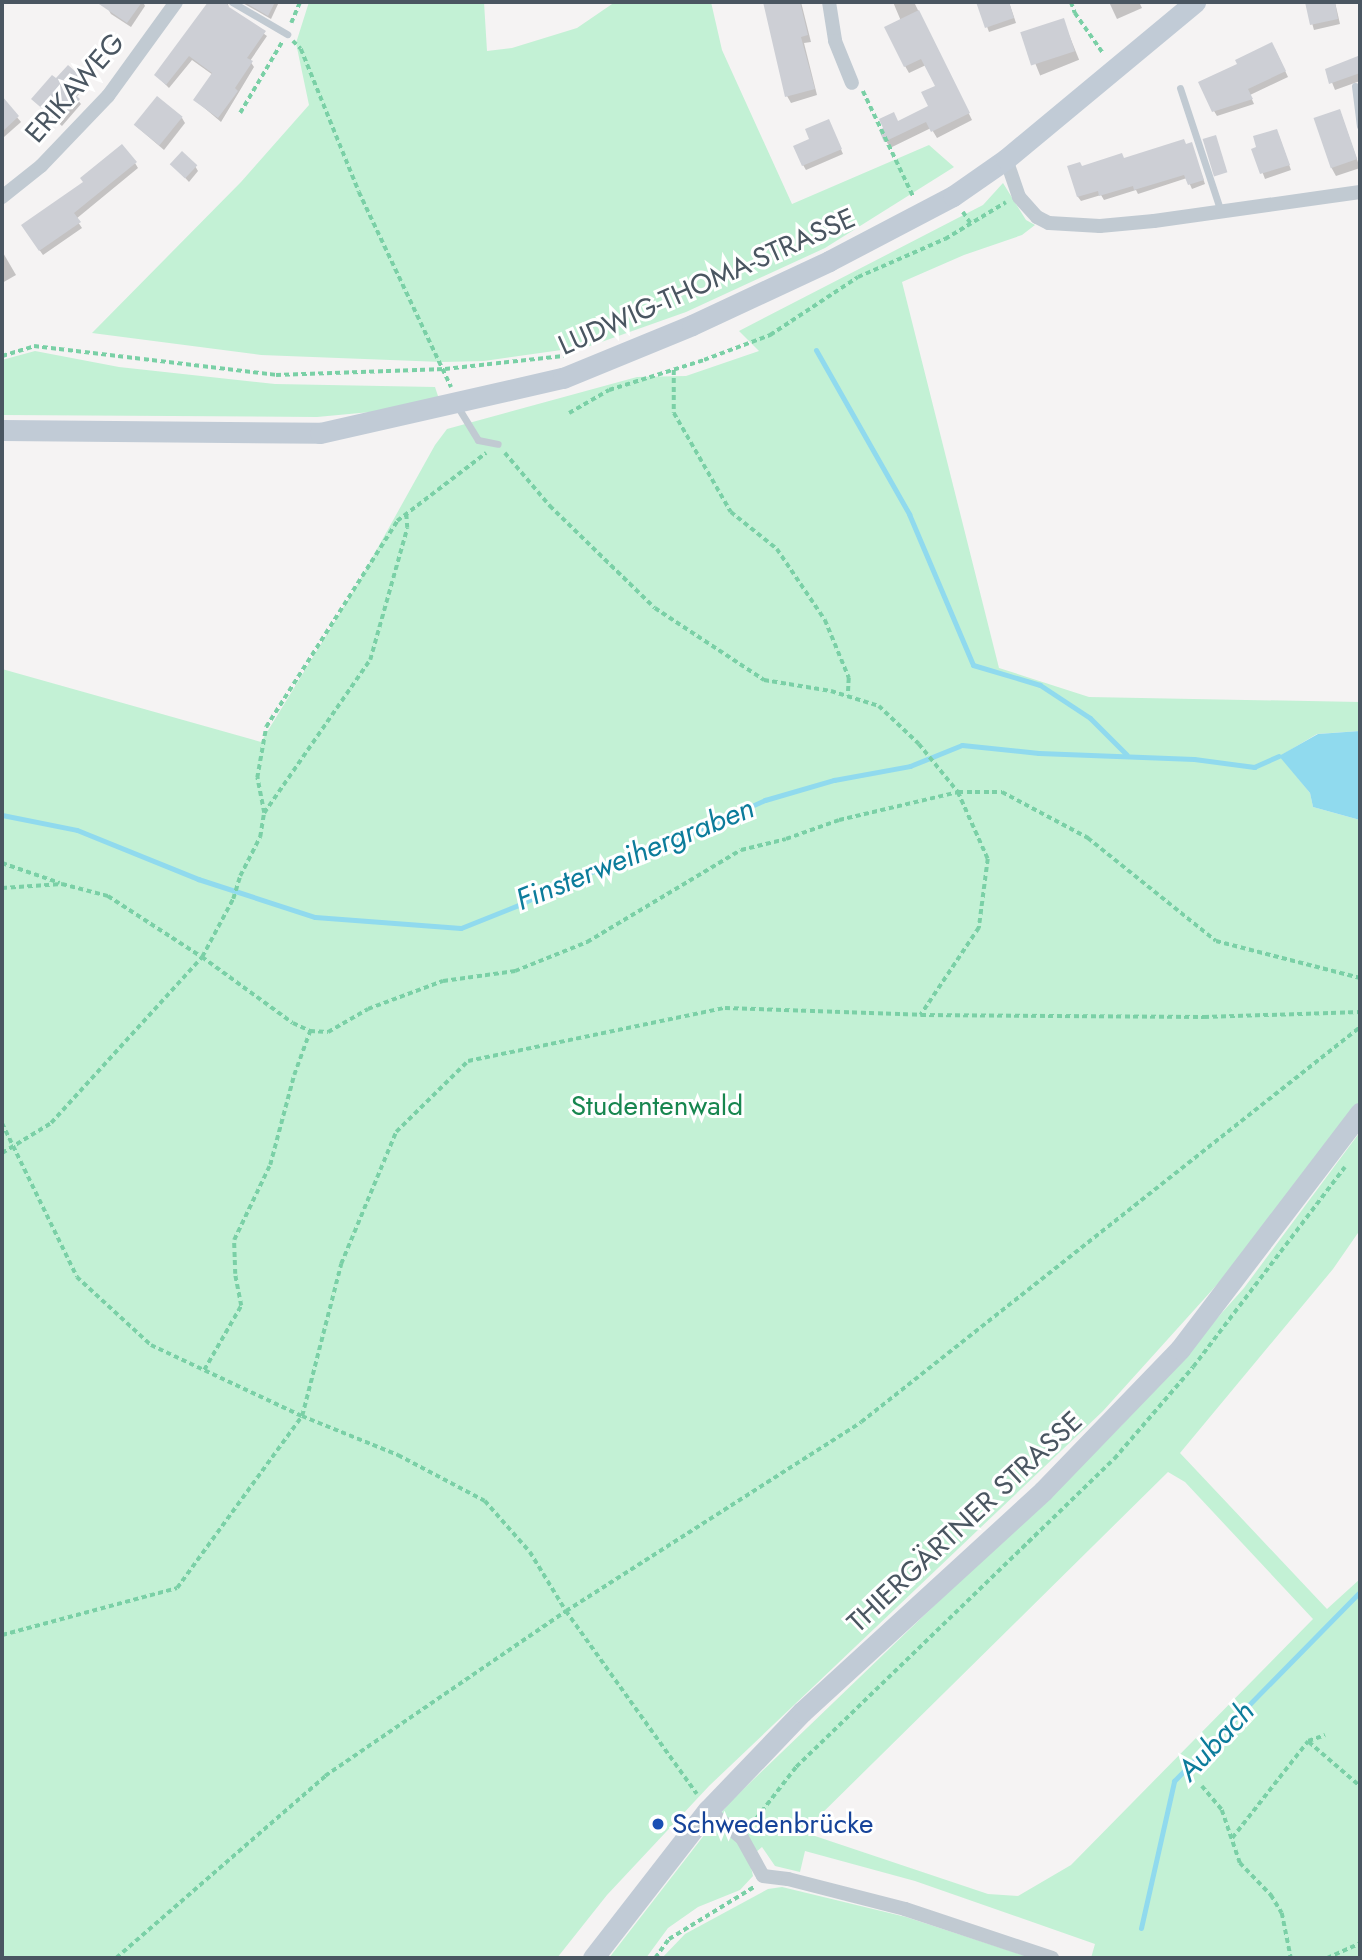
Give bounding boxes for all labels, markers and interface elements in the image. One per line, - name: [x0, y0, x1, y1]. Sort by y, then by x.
- street label: ERIKAWEG: [18, 26, 132, 150]
- street label: LUDWIG-THOMA-STRASSE: [553, 201, 861, 363]
- water label: Finsterweihergraben: [511, 790, 759, 918]
- park label: Studentenwald: [571, 1089, 743, 1123]
- street label: THIERGÄRTNER STRASSE: [841, 1404, 1089, 1640]
- water label: Aubach: [1170, 1694, 1262, 1788]
- place label: Schwedenbrücke: [672, 1807, 873, 1841]
- marker: Schwedenbrücke: [650, 1816, 666, 1832]

